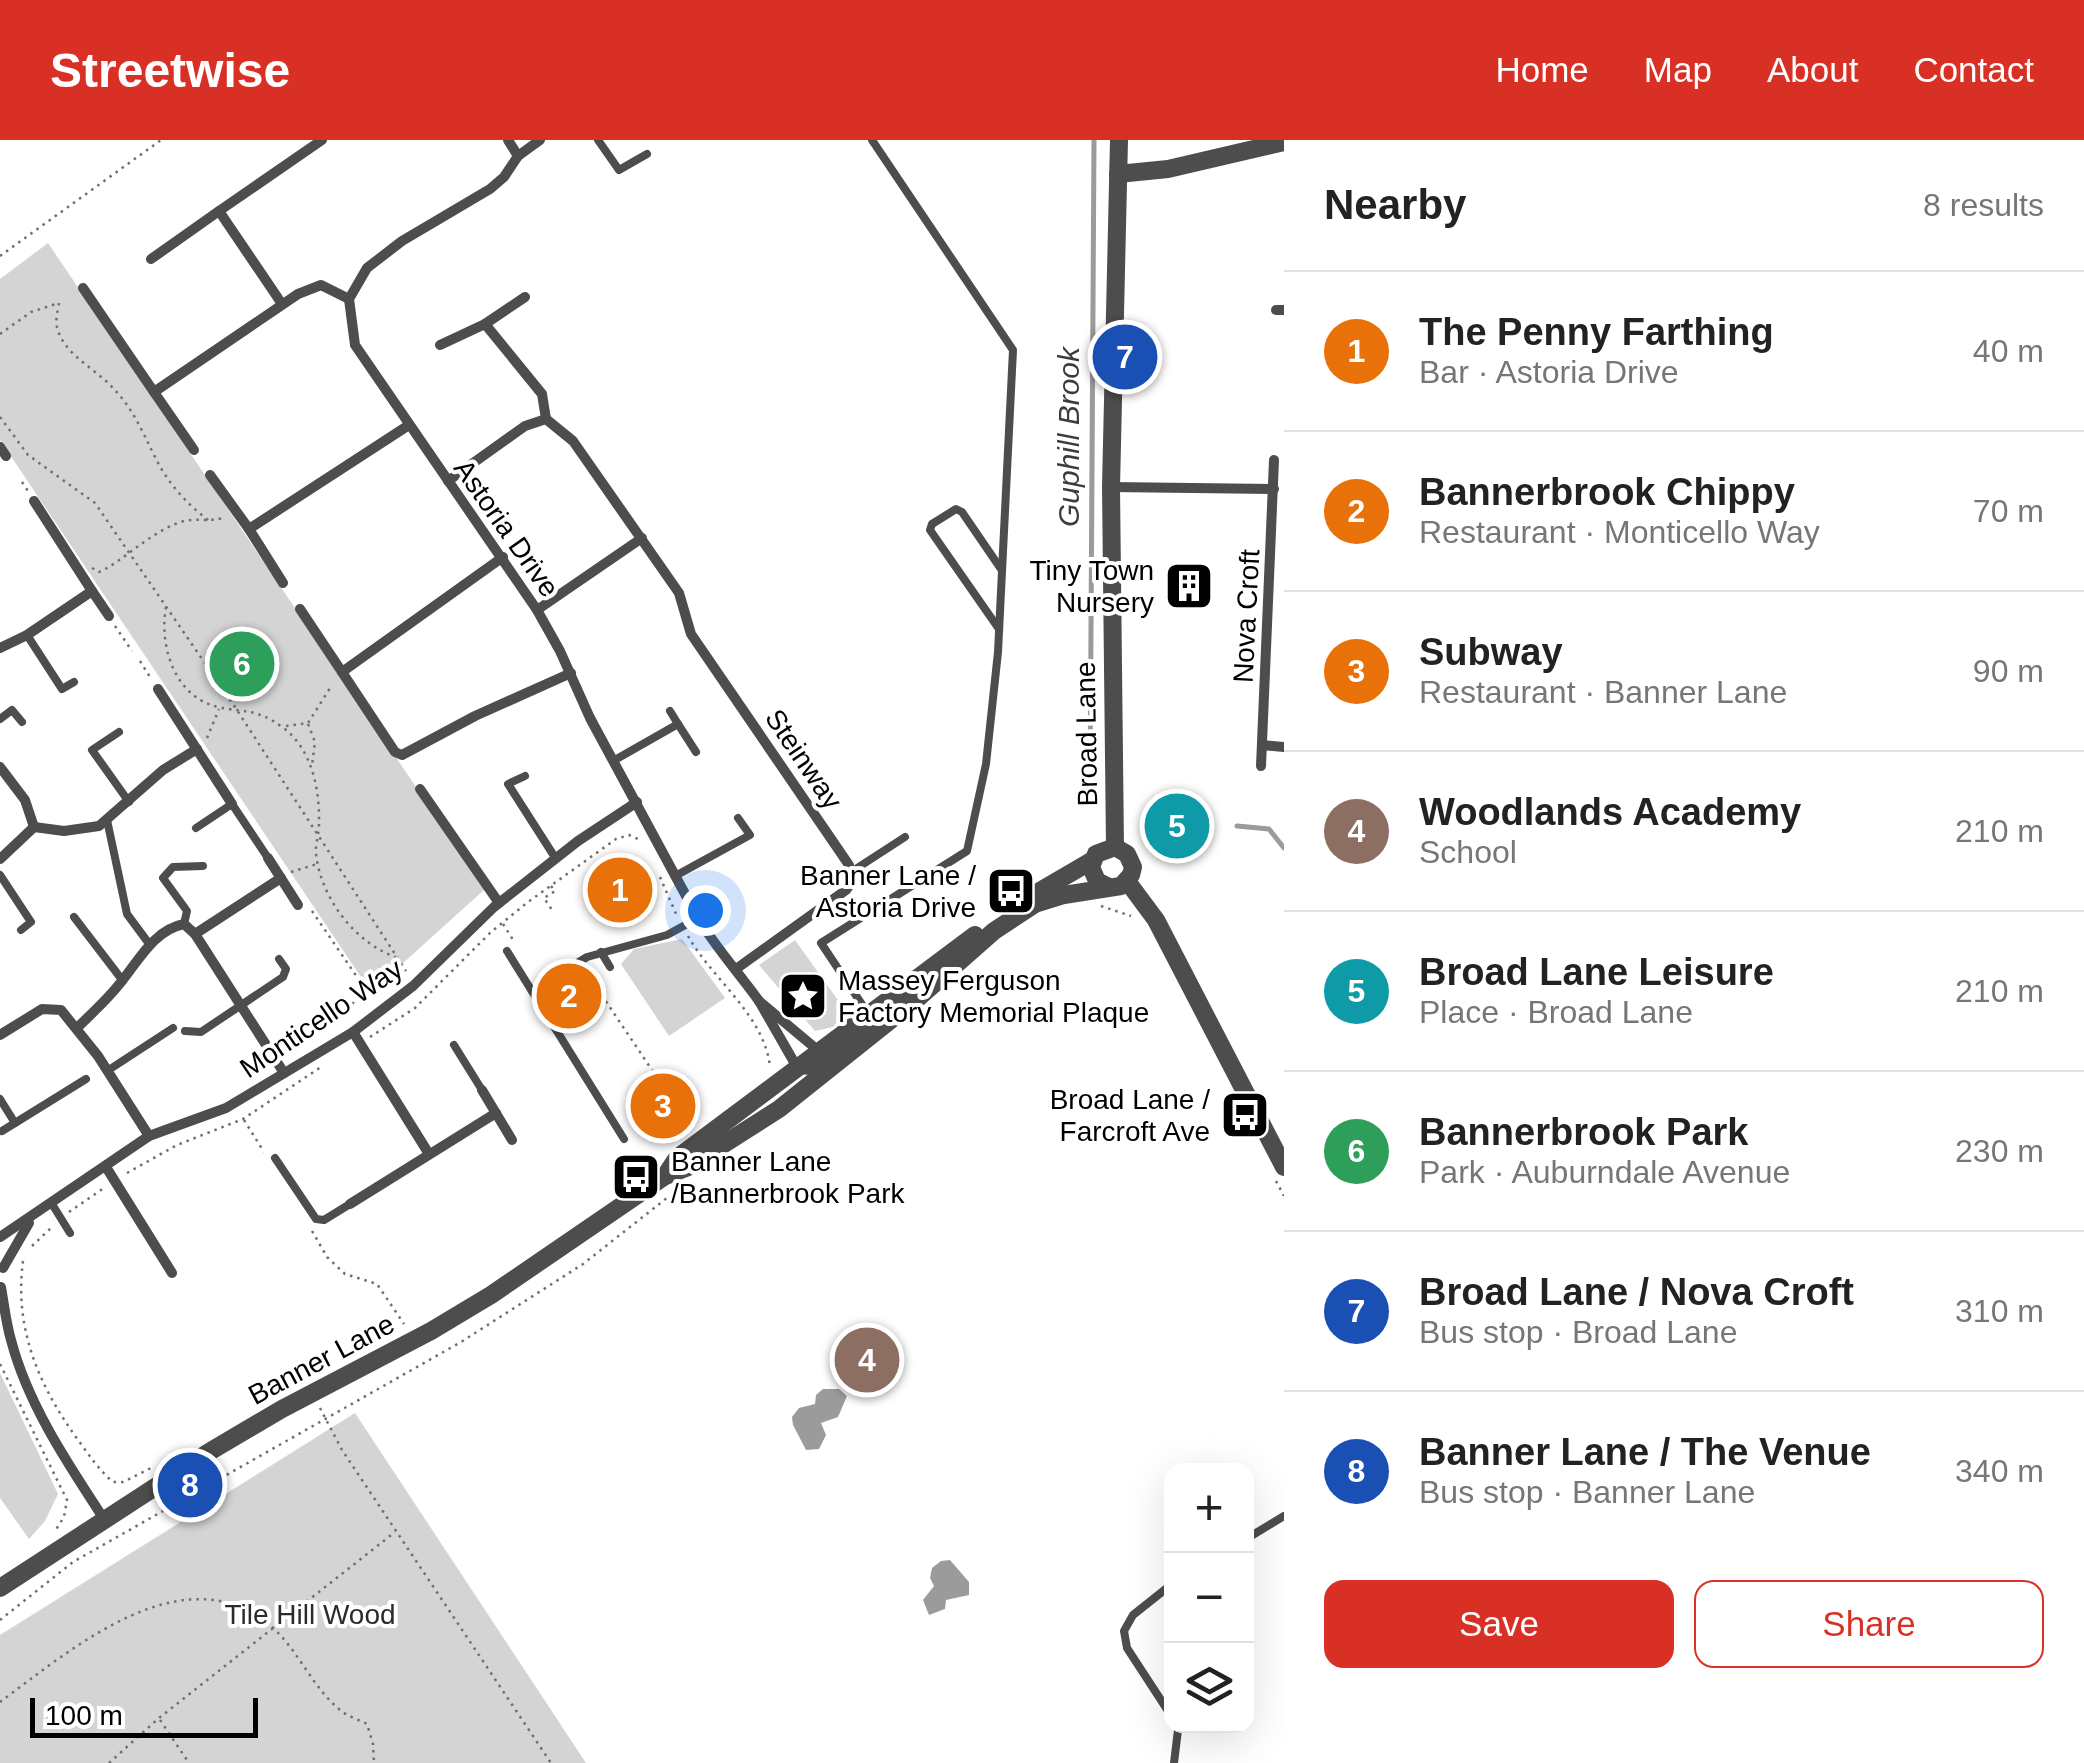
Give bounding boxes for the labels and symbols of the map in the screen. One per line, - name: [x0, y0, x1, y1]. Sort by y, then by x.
- pin: 7: [1092, 320, 1158, 394]
- water label: Guphill Brook: [1052, 345, 1085, 527]
- street label: Astoria Drive: [448, 454, 565, 603]
- street label: Nova Croft: [1228, 548, 1265, 684]
- place label: Tiny Town Nursery: [1030, 555, 1154, 618]
- building icon: Tiny Town Nursery: [1163, 560, 1215, 612]
- pin: 6: [210, 626, 274, 702]
- street label: Broad Lane: [1070, 661, 1103, 807]
- street label: Steinway: [759, 704, 848, 815]
- pin: 5: [1144, 788, 1210, 864]
- pin: 1: [588, 852, 652, 928]
- place label: Banner Lane / Astoria Drive: [800, 860, 976, 923]
- bus stop icon: Banner Lane / Astoria Drive: [985, 865, 1037, 917]
- your location: [680, 885, 731, 936]
- street label: Monticello Way: [234, 953, 408, 1084]
- pin: 2: [536, 958, 602, 1034]
- place label: Massey Ferguson Factory Memorial Plaque: [838, 965, 1149, 1028]
- place icon: Massey Ferguson Factory Memorial Plaque: [777, 970, 829, 1022]
- pin: 3: [630, 1068, 696, 1144]
- place label: Broad Lane / Farcroft Ave: [1050, 1084, 1210, 1147]
- bus stop icon: Broad Lane / Farcroft Ave: [1219, 1089, 1271, 1141]
- place label: Banner Lane /Bannerbrook Park: [671, 1146, 905, 1209]
- bus stop icon: Banner Lane /Bannerbrook Park: [610, 1151, 662, 1203]
- street label: Banner Lane: [243, 1308, 399, 1411]
- pin: 4: [834, 1322, 900, 1398]
- pin: 8: [158, 1448, 222, 1522]
- park label: Tile Hill Wood: [224, 1599, 396, 1630]
- scale bar: [30, 1693, 258, 1738]

